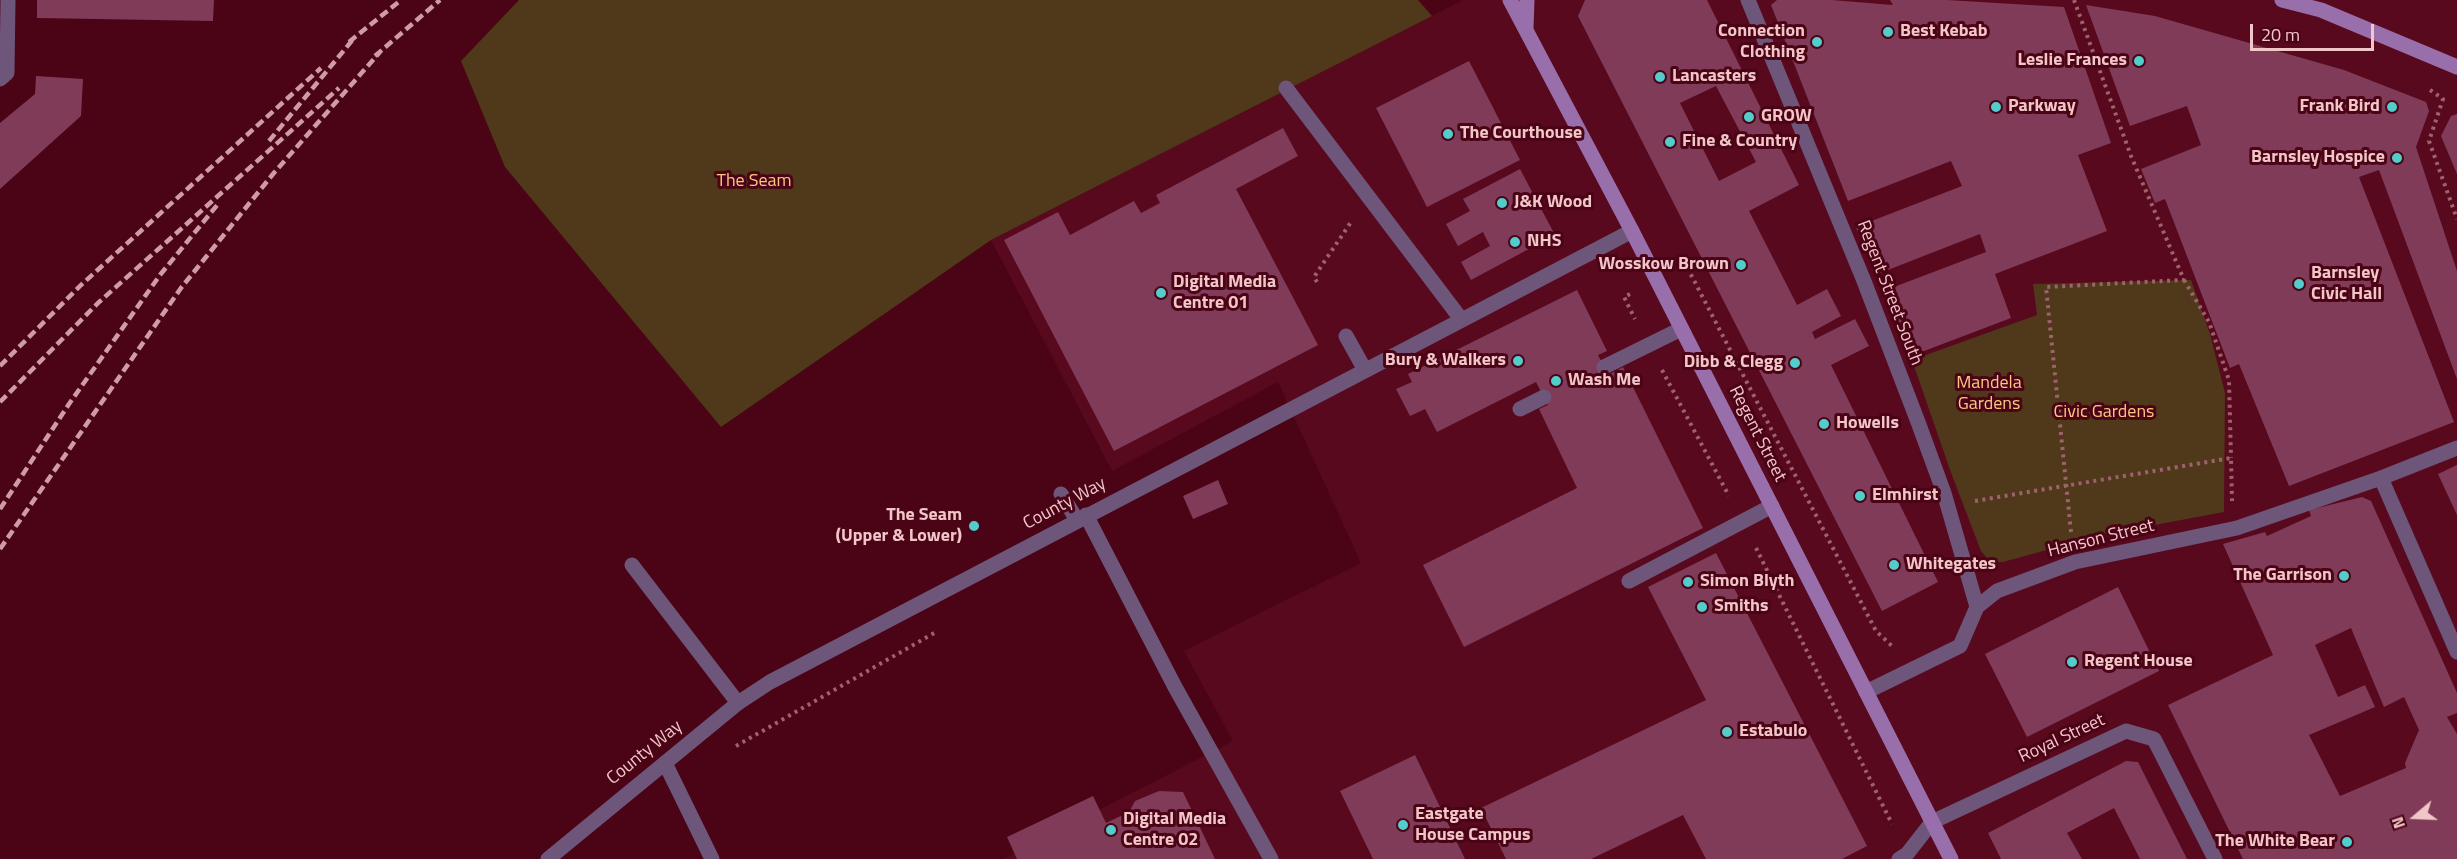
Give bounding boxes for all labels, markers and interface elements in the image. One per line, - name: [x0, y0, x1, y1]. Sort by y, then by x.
- scale bar: [2253, 12, 2378, 50]
- place label: Connection Clothing: [1718, 21, 1805, 63]
- place label: Best Kebab: [1900, 21, 1987, 43]
- text: 20 m: [2261, 21, 2300, 48]
- marker: Best Kebab: [1881, 25, 1895, 39]
- marker: Connection Clothing: [1810, 35, 1824, 49]
- place label: Leslie Frances: [2017, 50, 2127, 72]
- marker: Leslie Frances: [2132, 54, 2146, 68]
- place label: Lancasters: [1672, 66, 1756, 88]
- marker: Lancasters: [1653, 70, 1667, 84]
- place label: Parkway: [2008, 96, 2076, 118]
- place label: Frank Bird: [2299, 96, 2380, 118]
- marker: Parkway: [1989, 100, 2003, 114]
- marker: Frank Bird: [2385, 100, 2399, 114]
- place label: GROW: [1761, 106, 1812, 128]
- marker: GROW: [1742, 110, 1756, 124]
- place label: The Courthouse: [1460, 123, 1582, 145]
- marker: The Courthouse: [1441, 127, 1455, 141]
- place label: Fine & Country: [1682, 131, 1797, 153]
- marker: Fine & Country: [1663, 135, 1677, 149]
- place label: Barnsley Hospice: [2251, 147, 2385, 169]
- marker: Barnsley Hospice: [2390, 151, 2404, 165]
- park label: The Seam: [716, 171, 792, 193]
- place label: J&K Wood: [1514, 192, 1592, 214]
- marker: J&K Wood: [1495, 196, 1509, 210]
- street label: Regent Street South: [1851, 218, 1927, 368]
- place label: NHS: [1527, 231, 1561, 253]
- marker: NHS: [1508, 235, 1522, 249]
- place label: Wosskow Brown: [1598, 254, 1729, 276]
- marker: Wosskow Brown: [1734, 258, 1748, 272]
- place label: Barnsley Civic Hall: [2311, 263, 2382, 306]
- place label: Digital Media Centre 01: [1173, 272, 1276, 314]
- marker: Barnsley Civic Hall: [2292, 277, 2306, 291]
- marker: Digital Media Centre 01: [1154, 286, 1168, 300]
- place label: Bury & Walkers: [1385, 350, 1506, 372]
- place label: Dibb & Clegg: [1684, 352, 1783, 374]
- marker: Bury & Walkers: [1511, 354, 1525, 368]
- marker: Dibb & Clegg: [1788, 356, 1802, 370]
- place label: Wash Me: [1568, 370, 1641, 392]
- park label: Mandela Gardens: [1956, 373, 2022, 416]
- marker: Wash Me: [1549, 374, 1563, 388]
- street label: Regent Street: [1724, 382, 1790, 486]
- park label: Civic Gardens: [2054, 402, 2154, 424]
- place label: Howells: [1836, 413, 1899, 435]
- marker: Howells: [1817, 417, 1831, 431]
- street label: County Way: [1020, 473, 1110, 535]
- place label: Elmhirst: [1872, 485, 1938, 507]
- marker: Elmhirst: [1853, 489, 1867, 503]
- place label: The Seam (Upper & Lower): [836, 505, 962, 548]
- street label: Hanson Street: [2046, 515, 2156, 563]
- marker: The Seam (Upper & Lower): [967, 519, 981, 533]
- place label: Whitegates: [1906, 554, 1996, 576]
- marker: Whitegates: [1887, 558, 1901, 572]
- place label: The Garrison: [2233, 565, 2332, 587]
- marker: The Garrison: [2337, 569, 2351, 583]
- place label: Simon Blyth: [1700, 571, 1794, 593]
- marker: Simon Blyth: [1681, 575, 1695, 589]
- place label: Smiths: [1714, 596, 1769, 618]
- marker: Smiths: [1695, 600, 1709, 614]
- place label: Regent House: [2084, 651, 2193, 673]
- marker: Regent House: [2065, 655, 2079, 669]
- street label: Royal Street: [2016, 710, 2108, 768]
- street label: County Way: [603, 716, 687, 790]
- place label: Estabulo: [1739, 721, 1807, 743]
- marker: Estabulo: [1720, 725, 1734, 739]
- north arrow: [2385, 787, 2445, 847]
- place label: Eastgate House Campus: [1415, 804, 1531, 846]
- place label: Digital Media Centre 02: [1123, 809, 1226, 852]
- text: N: [2385, 814, 2411, 832]
- marker: Eastgate House Campus: [1396, 818, 1410, 832]
- marker: Digital Media Centre 02: [1104, 823, 1118, 837]
- place label: The White Bear: [2215, 831, 2335, 853]
- marker: The White Bear: [2340, 835, 2354, 849]

